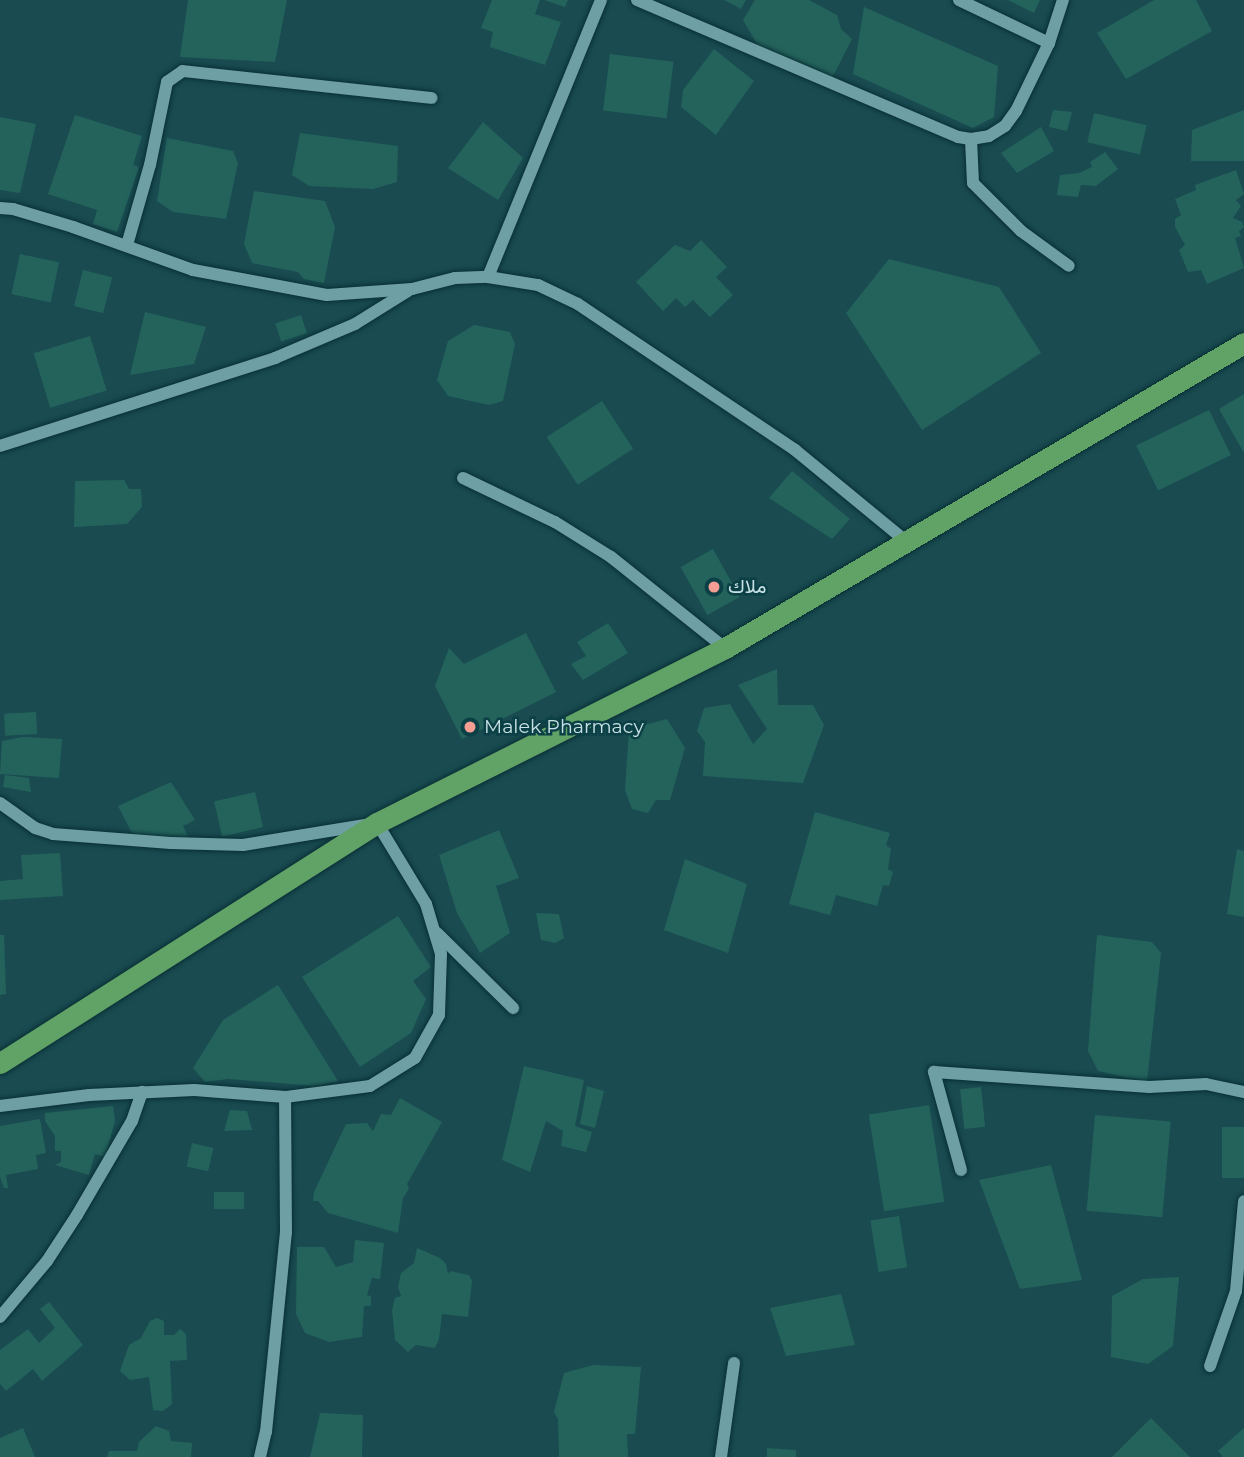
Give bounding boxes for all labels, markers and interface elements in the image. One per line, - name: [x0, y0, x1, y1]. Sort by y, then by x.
- place label: ملاك: [728, 576, 766, 598]
- marker: ملاك: [706, 579, 722, 595]
- place label: Malek Pharmacy: [484, 716, 644, 738]
- marker: Malek Pharmacy: [462, 719, 478, 735]

